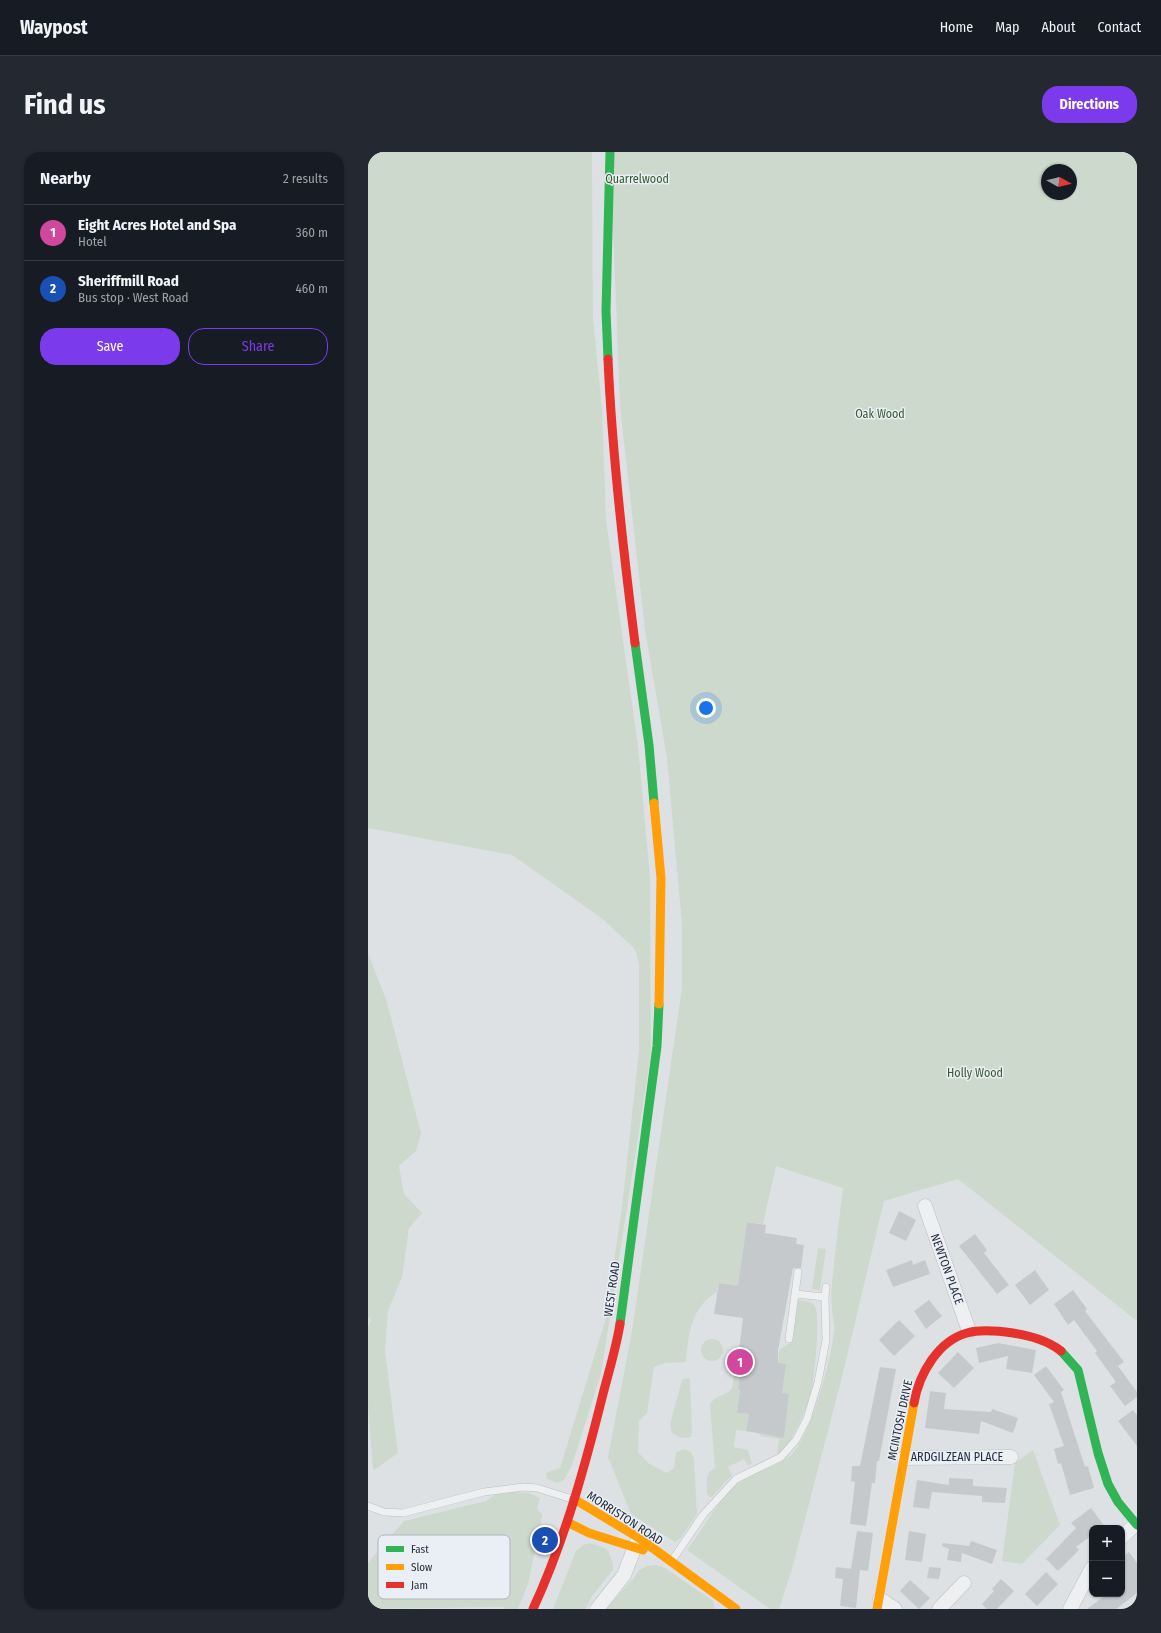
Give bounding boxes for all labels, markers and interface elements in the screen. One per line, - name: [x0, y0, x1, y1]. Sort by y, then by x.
- text: Waypost: [20, 16, 88, 39]
- text: Home: [940, 19, 973, 36]
- text: Map: [995, 19, 1019, 36]
- text: About: [1041, 19, 1076, 36]
- text: Contact: [1098, 19, 1141, 36]
- button: Directions: [1042, 86, 1137, 123]
- text: Find us: [24, 88, 106, 121]
- north arrow: [1041, 164, 1077, 200]
- text: Nearby: [40, 168, 91, 189]
- text: 2 results: [283, 171, 328, 186]
- park label: Quarrelwood: [605, 172, 669, 186]
- text: Eight Acres Hotel and Spa: [78, 216, 237, 234]
- text: 1: [50, 225, 56, 240]
- text: 360 m: [296, 225, 328, 240]
- text: Hotel: [78, 234, 107, 249]
- text: Sheriffmill Road: [78, 272, 179, 290]
- text: 2: [50, 281, 56, 296]
- text: 460 m: [295, 281, 328, 296]
- text: Bus stop · West Road: [78, 290, 189, 305]
- button: Save: [40, 328, 180, 365]
- button: Share: [188, 328, 328, 365]
- park label: Oak Wood: [855, 407, 905, 421]
- your location: [696, 698, 716, 718]
- park label: Holly Wood: [947, 1066, 1003, 1080]
- street label: NEWTON PLACE: [928, 1232, 966, 1307]
- street label: WEST ROAD: [601, 1260, 623, 1318]
- pin: 1: [727, 1347, 753, 1377]
- street label: MCINTOSH DRIVE: [885, 1378, 915, 1462]
- street label: ARDGILZEAN PLACE: [911, 1450, 1004, 1464]
- street label: MORRISTON ROAD: [584, 1488, 666, 1548]
- pin: 2: [532, 1525, 558, 1555]
- map controls: [1089, 1525, 1125, 1597]
- button: +: [1089, 1525, 1125, 1561]
- legend: [378, 1535, 510, 1599]
- text: Fast: [411, 1543, 429, 1556]
- text: Slow: [411, 1561, 432, 1574]
- button: −: [1089, 1561, 1125, 1597]
- text: Jam: [411, 1579, 428, 1592]

